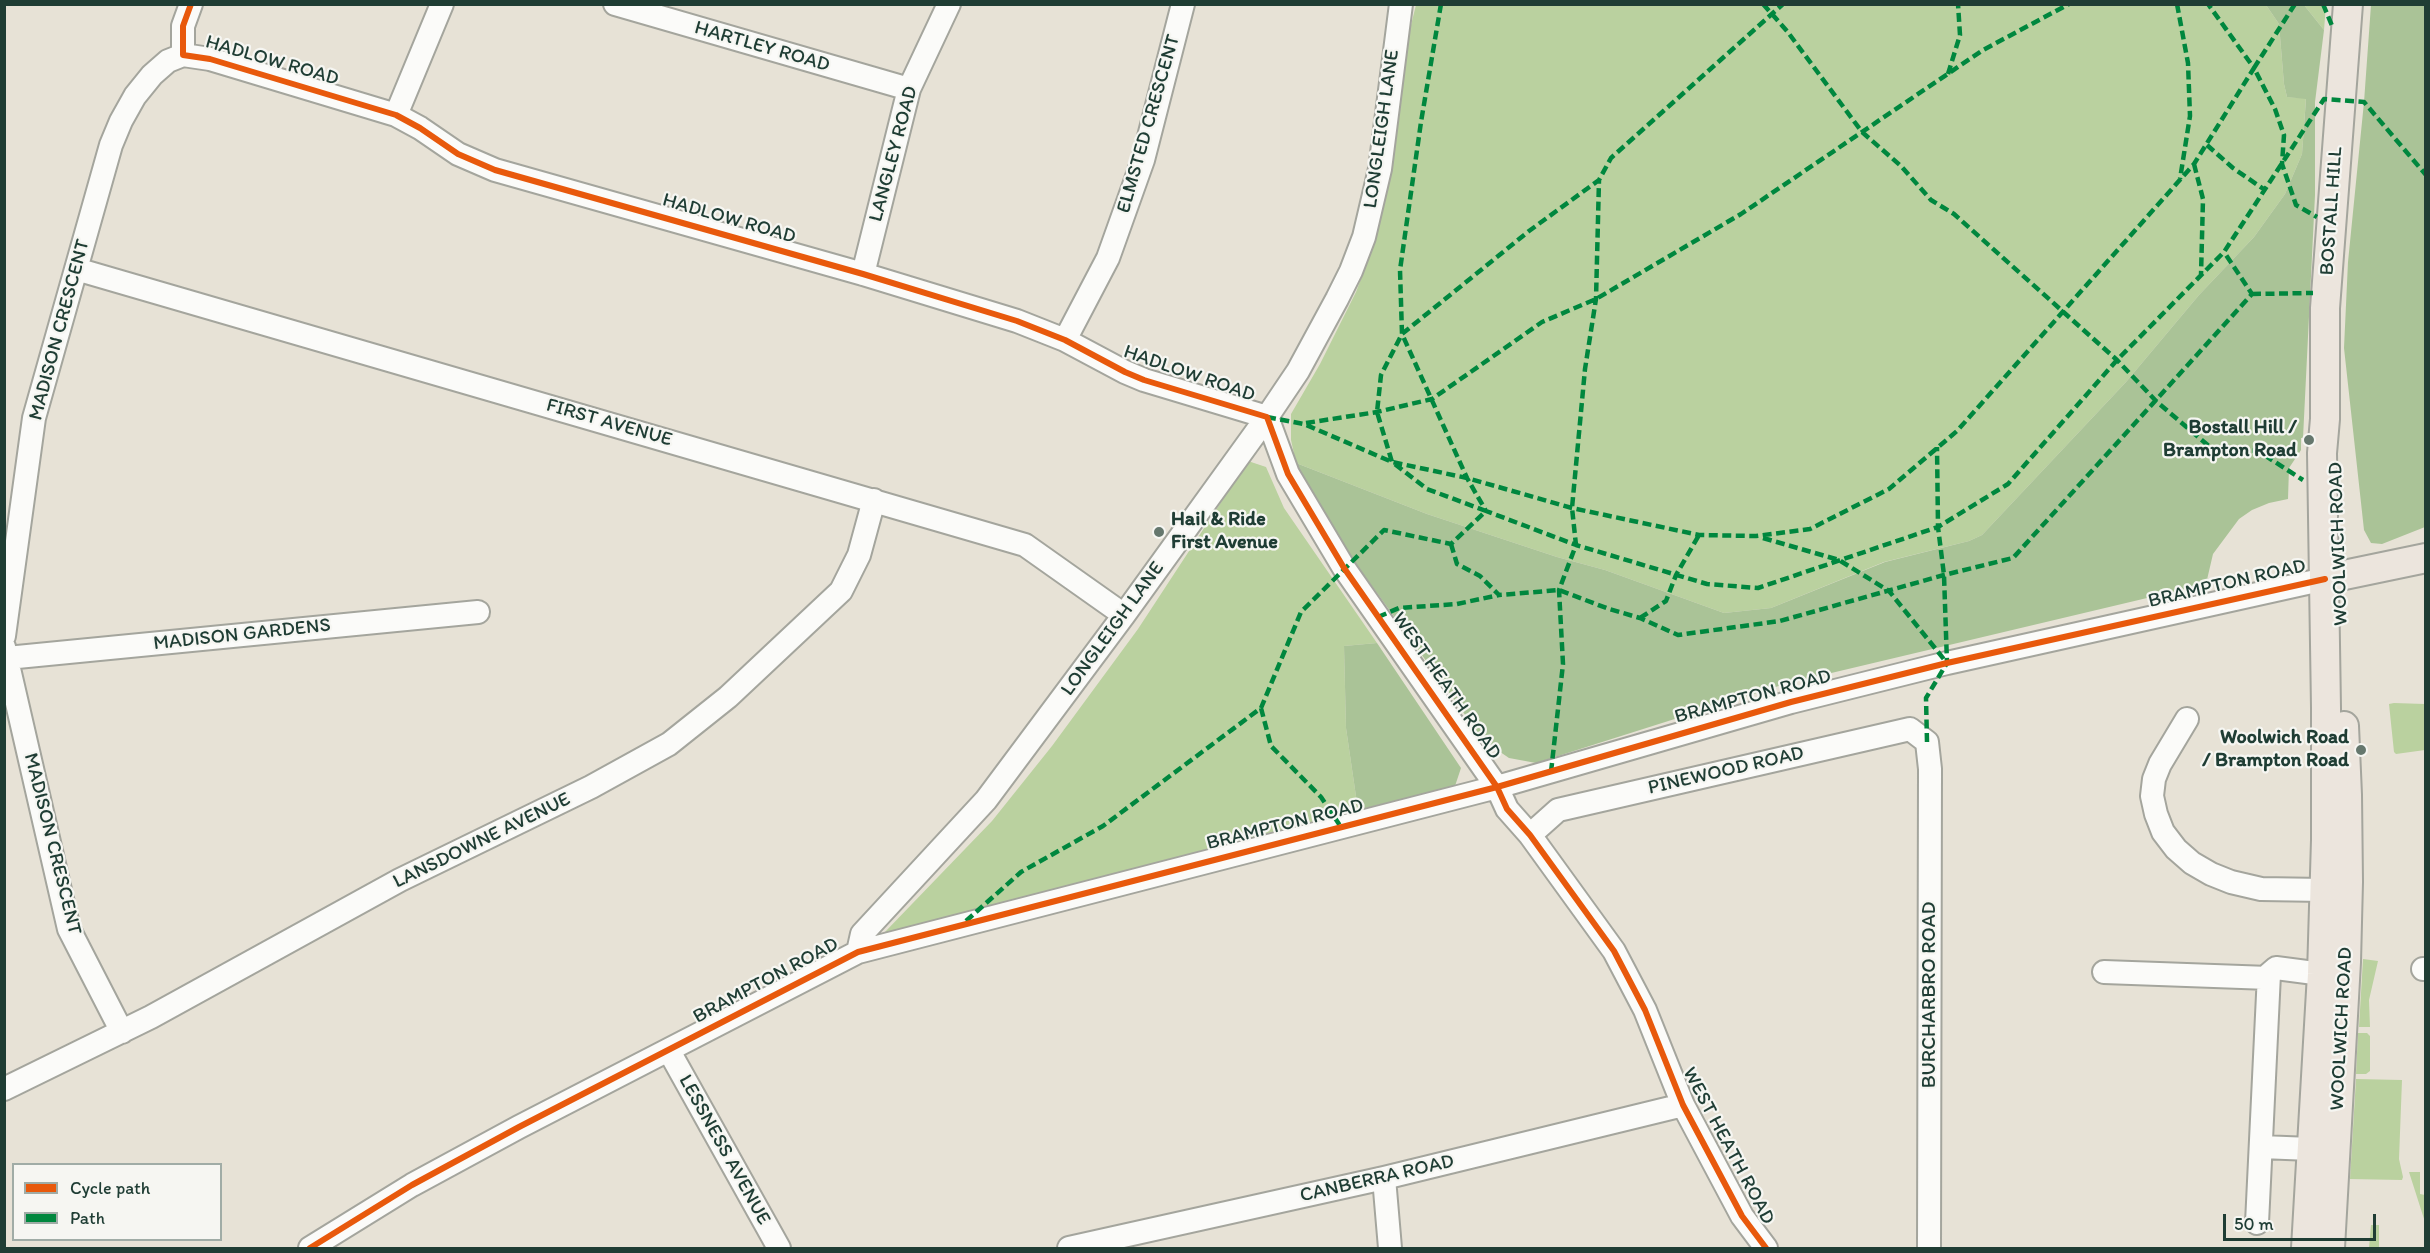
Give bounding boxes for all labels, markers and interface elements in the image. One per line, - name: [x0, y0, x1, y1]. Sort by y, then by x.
- street label: HARTLEY ROAD: [692, 16, 832, 78]
- street label: HADLOW ROAD: [203, 31, 341, 91]
- street label: ELMSTED CRESCENT: [1112, 32, 1186, 216]
- street label: LONGLEIGH LANE: [1359, 48, 1405, 210]
- street label: LANGLEY ROAD: [864, 84, 924, 224]
- street label: BOSTALL HILL: [2316, 146, 2348, 276]
- street label: HADLOW ROAD: [660, 189, 798, 249]
- street label: MADISON CRESCENT: [24, 237, 96, 423]
- street label: HADLOW ROAD: [1120, 340, 1258, 408]
- street label: FIRST AVENUE: [543, 394, 675, 452]
- place label: Bostall Hill / Brampton Road: [2163, 416, 2297, 463]
- marker: Bostall Hill / Brampton Road: [2302, 433, 2316, 447]
- street label: WOOLWICH ROAD: [2324, 462, 2354, 626]
- place label: Hail & Ride First Avenue: [1171, 508, 1278, 555]
- marker: Hail & Ride First Avenue: [1152, 525, 1166, 539]
- street label: BRAMPTON ROAD: [2146, 554, 2308, 614]
- street label: LONGLEIGH LANE: [1056, 557, 1170, 701]
- street label: WEST HEATH ROAD: [1386, 608, 1506, 764]
- street label: MADISON GARDENS: [152, 614, 332, 656]
- street label: BRAMPTON ROAD: [1672, 665, 1834, 729]
- place label: Woolwich Road / Brampton Road: [2202, 726, 2349, 773]
- street label: PINEWOOD ROAD: [1646, 741, 1806, 801]
- marker: Woolwich Road / Brampton Road: [2354, 743, 2368, 757]
- street label: MADISON CRESCENT: [18, 751, 86, 937]
- street label: LANSDOWNE AVENUE: [389, 788, 575, 894]
- street label: BRAMPTON ROAD: [1204, 794, 1366, 856]
- street label: BURCHARBRO ROAD: [1918, 902, 1942, 1088]
- street label: BRAMPTON ROAD: [689, 933, 843, 1029]
- street label: WOOLWICH ROAD: [2326, 947, 2358, 1111]
- street label: WEST HEATH ROAD: [1676, 1063, 1780, 1229]
- street label: LESSNESS AVENUE: [673, 1071, 775, 1229]
- street label: CANBERRA ROAD: [1298, 1150, 1456, 1208]
- legend: [12, 1163, 222, 1241]
- text: Cycle path: [70, 1177, 150, 1199]
- scale bar: [2226, 1202, 2379, 1240]
- text: Path: [70, 1207, 105, 1229]
- text: 50 m: [2234, 1213, 2274, 1235]

